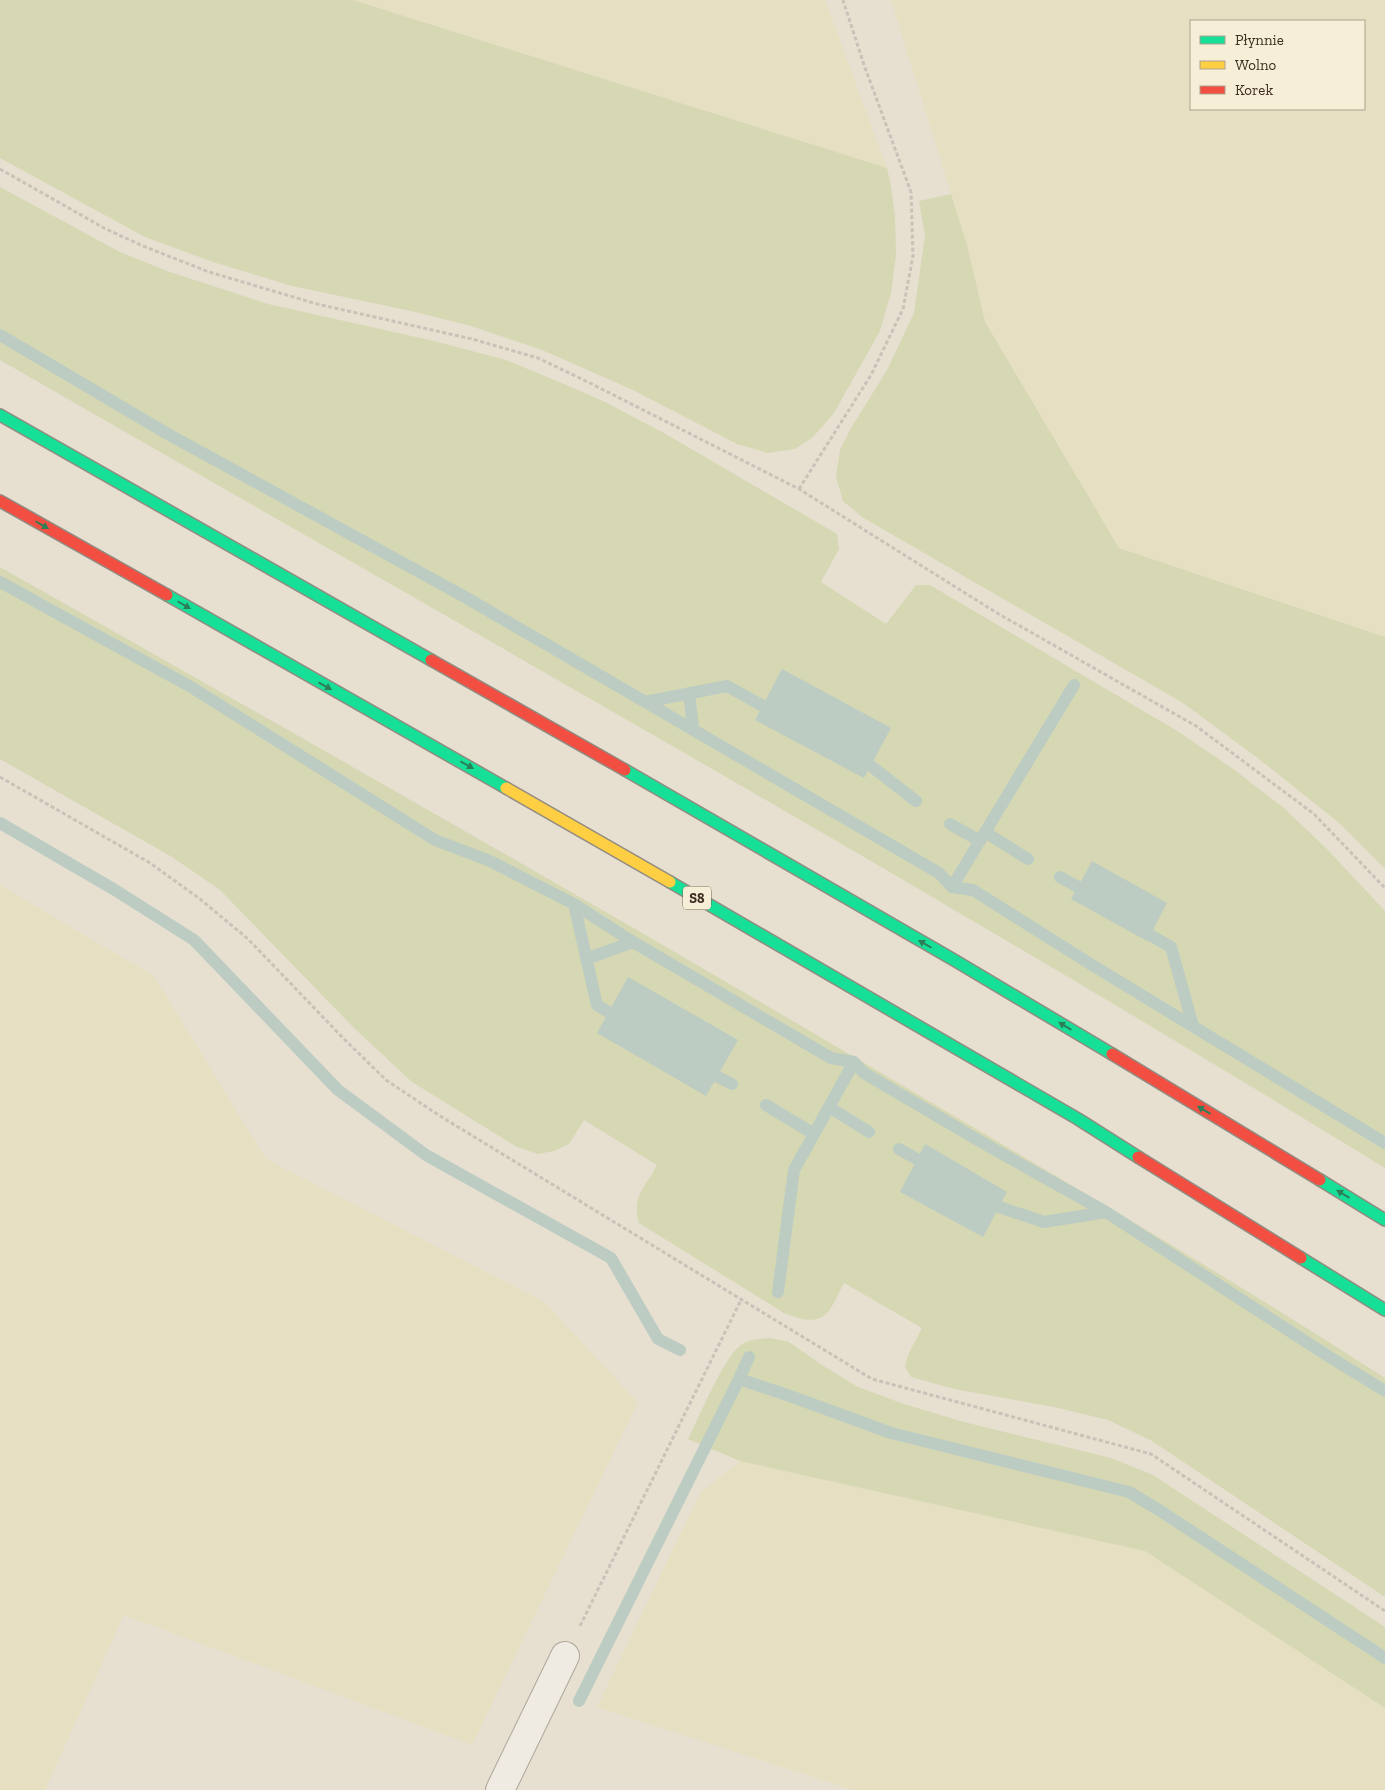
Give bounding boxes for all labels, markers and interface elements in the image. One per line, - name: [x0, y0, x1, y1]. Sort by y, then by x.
- legend: [1190, 20, 1365, 110]
- text: Płynnie: [1235, 31, 1284, 49]
- text: Wolno: [1235, 56, 1277, 74]
- text: Korek: [1235, 81, 1273, 99]
- one-way arrow: [35, 521, 50, 529]
- one-way arrow: [177, 601, 190, 610]
- one-way arrow: [318, 681, 332, 690]
- one-way arrow: [460, 761, 473, 770]
- road number: S8: [683, 886, 711, 910]
- one-way arrow: [919, 939, 932, 948]
- one-way arrow: [1059, 1022, 1072, 1031]
- one-way arrow: [1198, 1105, 1211, 1114]
- one-way arrow: [1337, 1190, 1350, 1199]

